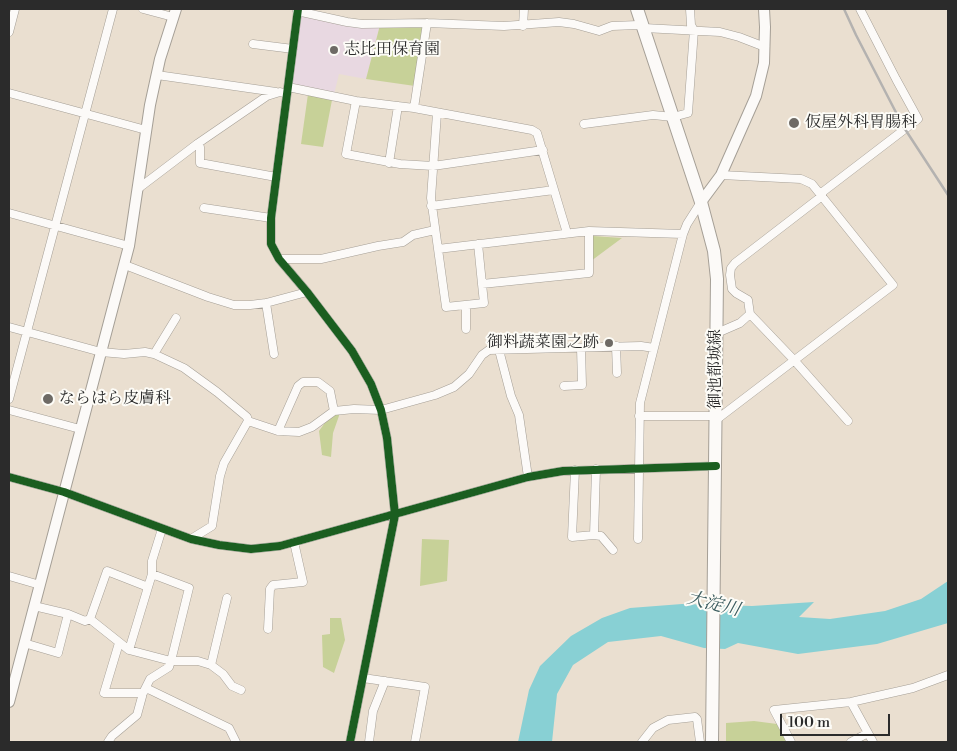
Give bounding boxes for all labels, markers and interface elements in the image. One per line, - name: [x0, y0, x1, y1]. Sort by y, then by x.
- place label: 志比田保育園: [344, 40, 440, 60]
- marker: 志比田保育園: [328, 44, 340, 56]
- place label: 仮屋外科胃腸科: [805, 113, 917, 133]
- marker: 仮屋外科胃腸科: [787, 116, 801, 130]
- street label: 御池都城線: [706, 329, 726, 409]
- place label: 御料蔬菜園之跡: [487, 333, 599, 353]
- marker: 御料蔬菜園之跡: [603, 337, 615, 349]
- place label: ならはら皮膚科: [59, 389, 171, 409]
- marker: ならはら皮膚科: [41, 392, 55, 406]
- water label: 大淀川: [684, 588, 742, 622]
- scale bar: [782, 704, 892, 736]
- text: 100 m: [788, 713, 830, 732]

